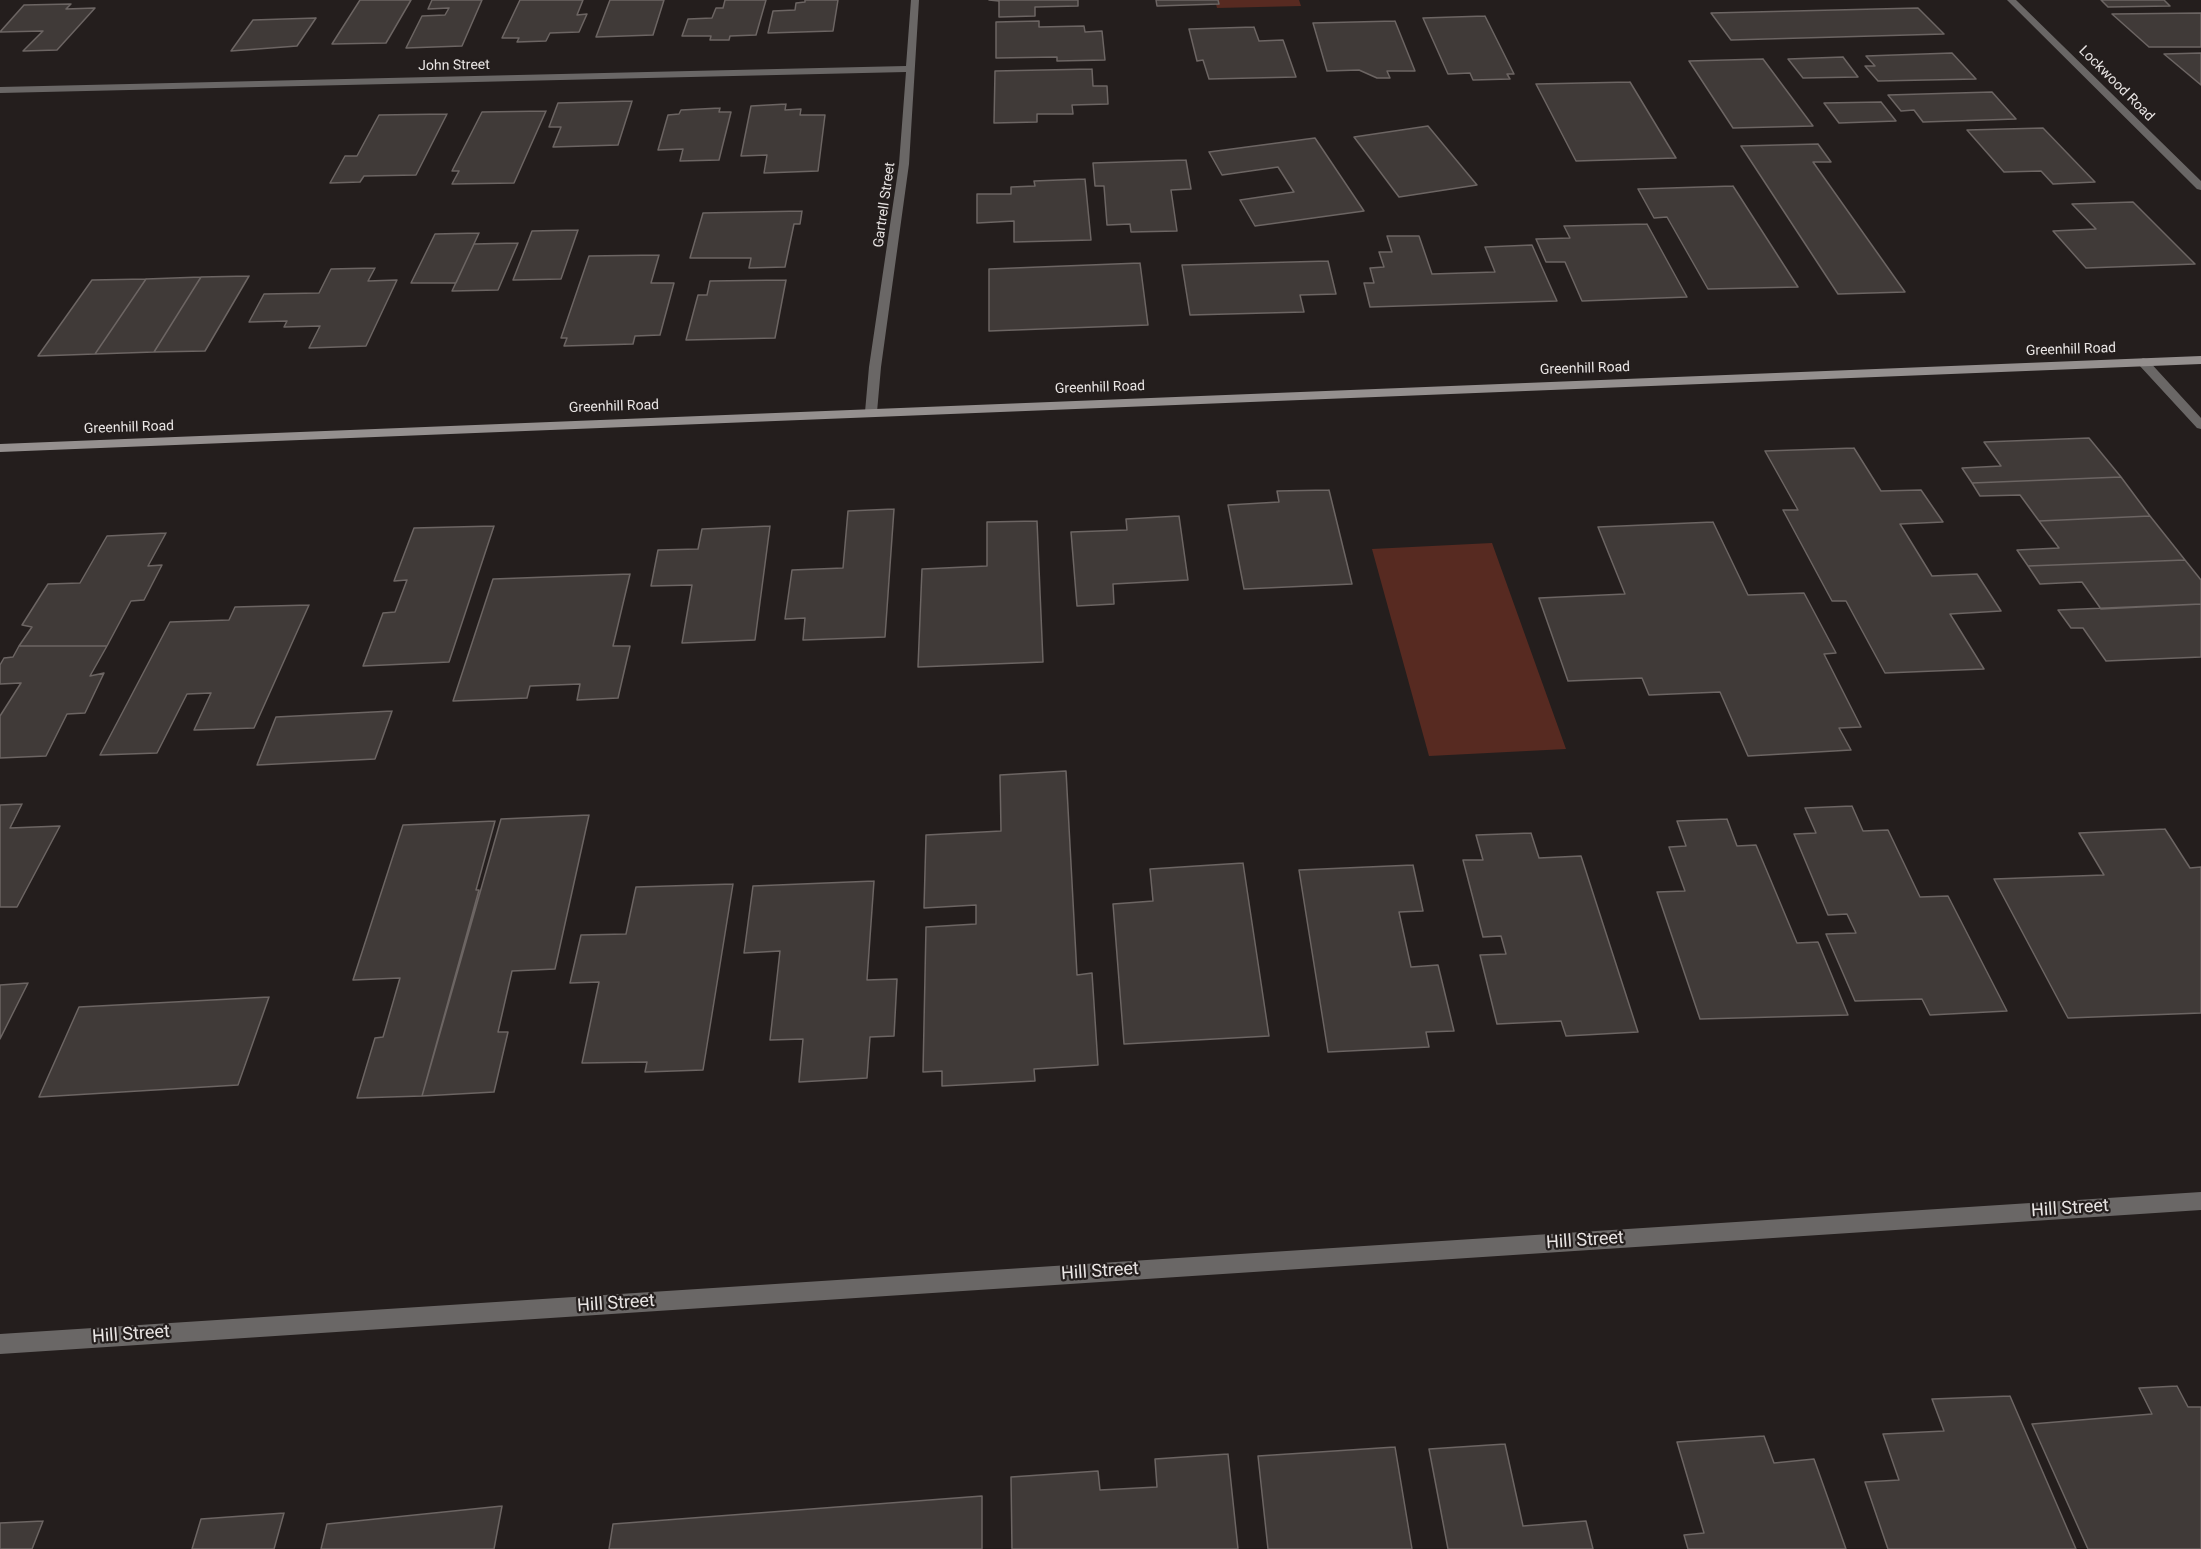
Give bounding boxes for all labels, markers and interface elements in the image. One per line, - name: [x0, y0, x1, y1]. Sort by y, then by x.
- street label: Lockwood Road: [2075, 43, 2157, 125]
- street label: John Street: [418, 57, 490, 75]
- street label: Gartrell Street: [871, 161, 899, 249]
- street label: Greenhill Road: [2026, 340, 2116, 360]
- street label: Greenhill Road: [1540, 359, 1630, 379]
- street label: Greenhill Road: [1055, 378, 1145, 398]
- street label: Greenhill Road: [569, 397, 659, 417]
- street label: Greenhill Road: [84, 418, 174, 438]
- street label: Hill Street: [2030, 1196, 2110, 1222]
- street label: Hill Street: [1545, 1228, 1625, 1254]
- street label: Hill Street: [1060, 1259, 1140, 1285]
- street label: Hill Street: [576, 1291, 656, 1317]
- street label: Hill Street: [91, 1322, 171, 1348]

